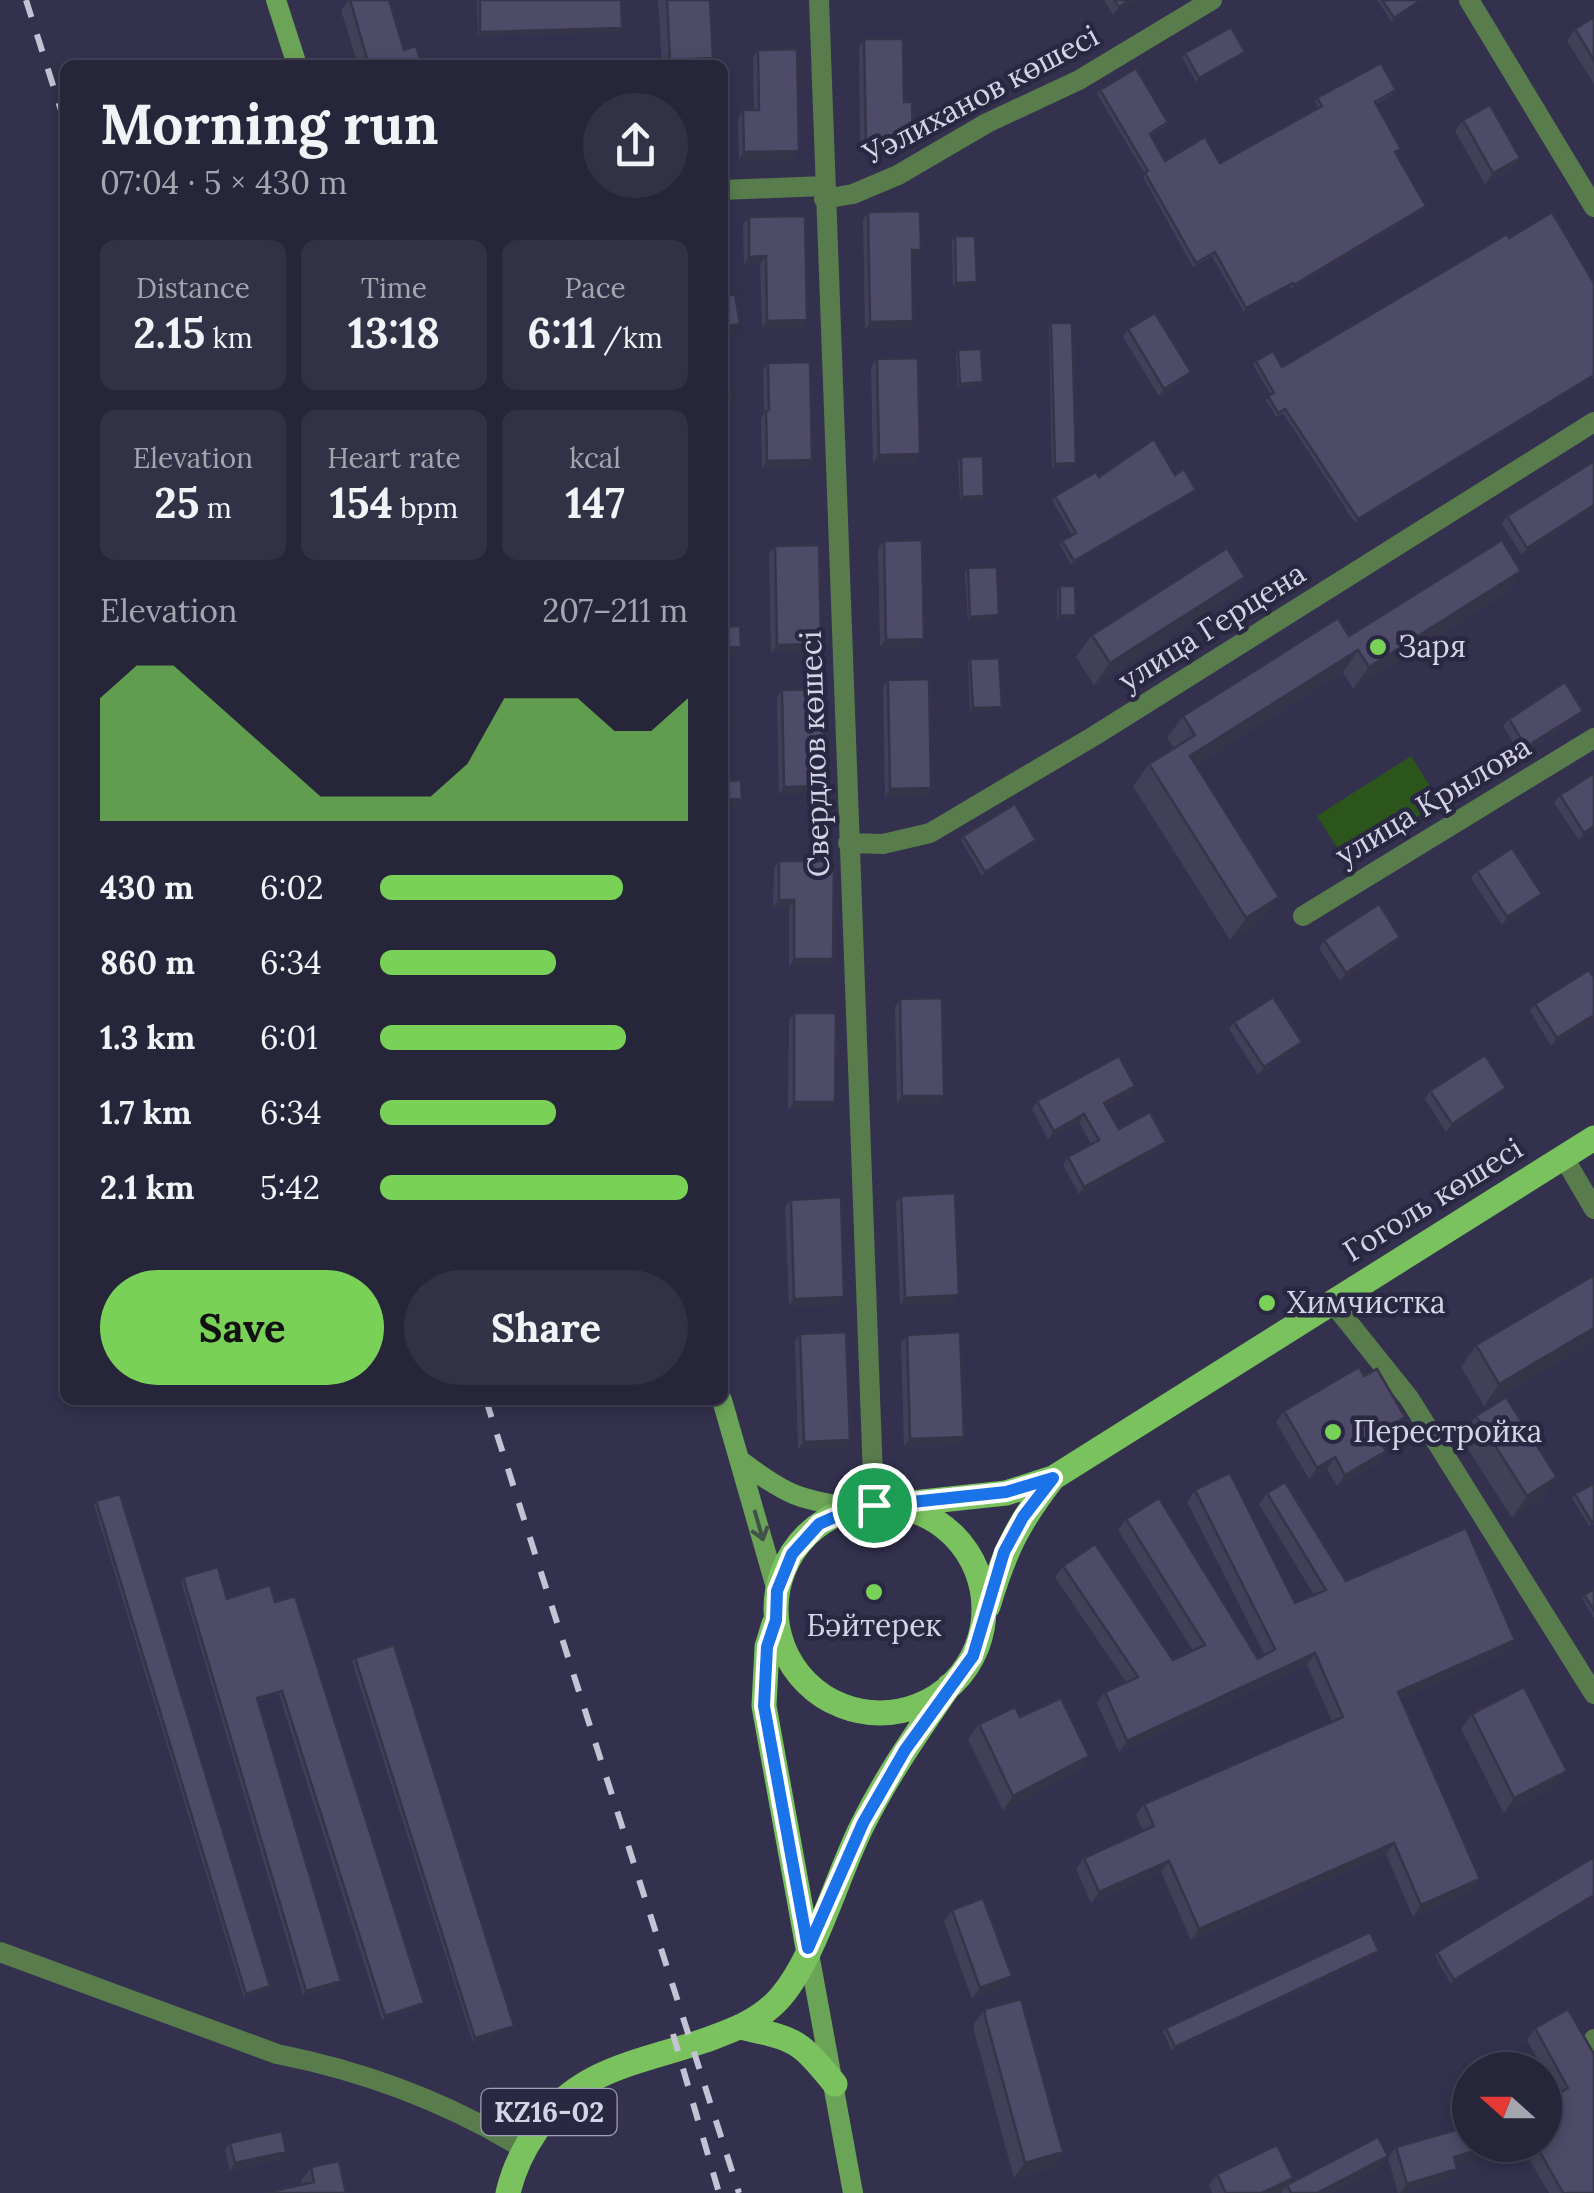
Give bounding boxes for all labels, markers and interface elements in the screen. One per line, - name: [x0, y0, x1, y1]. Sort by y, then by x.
- street label: Уәлиханов көшесі: [855, 16, 1105, 173]
- text: Morning run: [100, 89, 438, 159]
- button: share: [583, 93, 688, 198]
- text: 07:04 · 5 × 430 m: [100, 162, 347, 203]
- text: Distance: [136, 270, 250, 306]
- text: Time: [361, 270, 427, 306]
- text: Pace: [564, 270, 626, 306]
- text: 2.15: [133, 306, 205, 360]
- text: 13:18: [348, 306, 440, 360]
- text: 6:11: [527, 306, 596, 360]
- text: km: [205, 320, 253, 356]
- text: /km: [596, 320, 663, 356]
- text: Elevation: [133, 440, 253, 476]
- text: Heart rate: [327, 440, 461, 476]
- text: kcal: [569, 440, 621, 476]
- text: 25: [154, 476, 199, 530]
- text: 154: [330, 476, 393, 530]
- text: 147: [565, 476, 625, 530]
- text: m: [199, 490, 232, 526]
- text: bpm: [393, 490, 458, 526]
- street label: улица Герцена: [1111, 553, 1313, 700]
- text: Elevation: [100, 590, 237, 631]
- text: 207–211 m: [542, 590, 688, 631]
- place label: Заря: [1398, 627, 1466, 665]
- street label: Свердлов көшесі: [791, 630, 837, 878]
- marker: Заря: [1367, 636, 1389, 658]
- street label: улица Крылова: [1328, 727, 1538, 874]
- text: 430 m: [100, 867, 194, 908]
- text: 6:02: [260, 867, 323, 908]
- text: 860 m: [100, 942, 195, 983]
- text: 6:34: [260, 942, 322, 983]
- text: 1.3 km: [100, 1017, 195, 1058]
- text: 6:01: [260, 1017, 318, 1058]
- text: 1.7 km: [100, 1092, 191, 1133]
- text: 6:34: [260, 1092, 322, 1133]
- street label: Гоголь көшесі: [1336, 1129, 1529, 1269]
- text: 2.1 km: [100, 1167, 194, 1208]
- text: 5:42: [260, 1167, 320, 1208]
- button: Save: [100, 1270, 384, 1385]
- button: Share: [404, 1270, 688, 1385]
- place label: Химчистка: [1287, 1283, 1445, 1321]
- marker: Химчистка: [1256, 1292, 1278, 1314]
- place label: Перестройка: [1353, 1412, 1542, 1450]
- marker: Перестройка: [1322, 1421, 1344, 1443]
- pin: [832, 1463, 917, 1548]
- icon: arrive: [847, 1478, 902, 1533]
- one-way arrow: [751, 1510, 769, 1541]
- marker: Бәйтерек: [863, 1581, 885, 1603]
- place label: Бәйтерек: [806, 1606, 942, 1644]
- north arrow: [1452, 2052, 1562, 2162]
- map controls: [1452, 2052, 1562, 2162]
- road number: KZ16-02: [482, 2089, 616, 2135]

